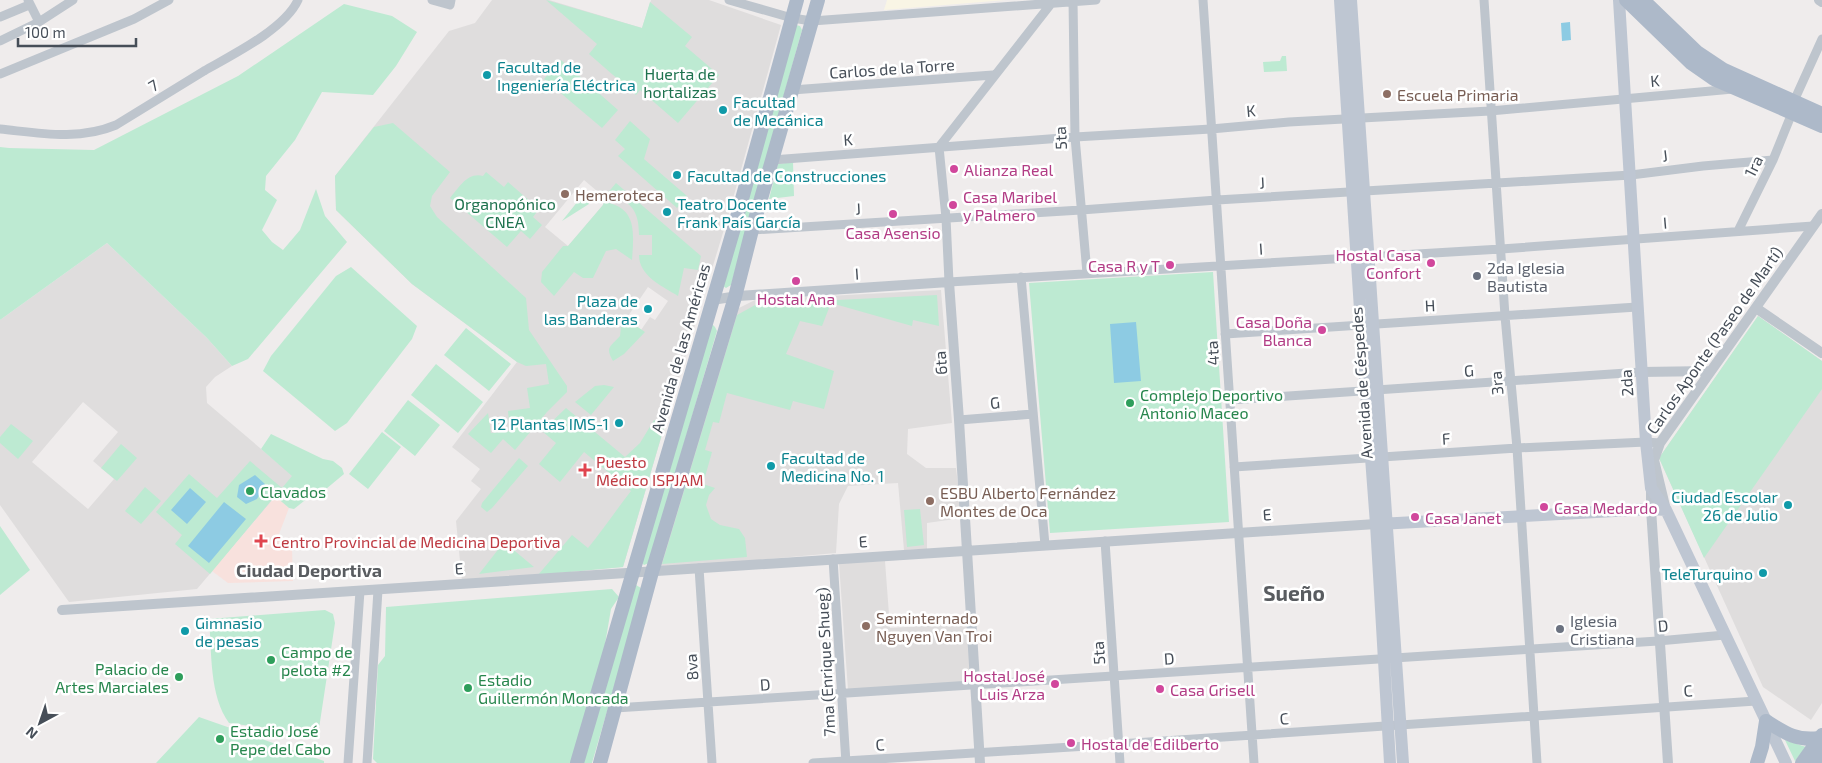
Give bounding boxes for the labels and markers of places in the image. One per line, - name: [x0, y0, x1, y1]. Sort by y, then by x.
- place label: Facultad de Ingeniería Eléctrica: [497, 57, 636, 94]
- marker: Facultad de Ingeniería Eléctrica: [481, 69, 493, 81]
- place label: Escuela Primaria: [1397, 85, 1519, 104]
- marker: Escuela Primaria: [1381, 88, 1393, 100]
- place label: Facultad de Mecánica: [733, 92, 823, 129]
- marker: Facultad de Mecánica: [717, 104, 729, 116]
- place label: Alianza Real: [964, 160, 1053, 179]
- marker: Alianza Real: [948, 163, 960, 175]
- place label: Facultad de Construcciones: [687, 166, 886, 185]
- marker: Facultad de Construcciones: [671, 169, 683, 181]
- place label: Hemeroteca: [575, 185, 663, 204]
- place label: Casa Maribel y Palmero: [963, 187, 1057, 224]
- marker: Hemeroteca: [559, 188, 571, 200]
- place label: Teatro Docente Frank País García: [677, 194, 801, 231]
- marker: Casa Maribel y Palmero: [947, 199, 959, 211]
- marker: Teatro Docente Frank País García: [661, 206, 673, 218]
- marker: Casa Asensio: [887, 208, 899, 220]
- place label: Casa Asensio: [845, 223, 941, 242]
- place label: Hostal Casa Confort: [1335, 245, 1421, 282]
- place label: Casa R y T: [1088, 256, 1160, 275]
- marker: Hostal Casa Confort: [1425, 257, 1437, 269]
- place label: 2da Iglesia Bautista: [1487, 258, 1565, 295]
- marker: Casa R y T: [1164, 259, 1176, 271]
- marker: 2da Iglesia Bautista: [1471, 270, 1483, 282]
- marker: Hostal Ana: [790, 275, 802, 287]
- place label: Hostal Ana: [757, 289, 835, 308]
- place label: Plaza de las Banderas: [544, 291, 638, 328]
- marker: Plaza de las Banderas: [642, 303, 654, 315]
- place label: Casa Doña Blanca: [1236, 312, 1312, 349]
- marker: Casa Doña Blanca: [1316, 324, 1328, 336]
- place label: Complejo Deportivo Antonio Maceo: [1140, 385, 1283, 422]
- marker: Complejo Deportivo Antonio Maceo: [1124, 397, 1136, 409]
- place label: 12 Plantas IMS-1: [491, 414, 609, 433]
- marker: 12 Plantas IMS-1: [613, 417, 625, 429]
- place label: Facultad de Medicina No. 1: [781, 448, 884, 485]
- place label: Puesto Médico ISPJAM: [596, 452, 703, 489]
- marker: Facultad de Medicina No. 1: [765, 460, 777, 472]
- marker: Puesto Médico ISPJAM: [578, 463, 592, 477]
- place label: Clavados: [260, 482, 326, 501]
- place label: ESBU Alberto Fernández Montes de Oca: [940, 483, 1116, 520]
- marker: Clavados: [244, 485, 256, 497]
- place label: Ciudad Escolar 26 de Julio: [1671, 487, 1779, 524]
- marker: ESBU Alberto Fernández Montes de Oca: [924, 495, 936, 507]
- place label: Casa Medardo: [1554, 498, 1657, 517]
- marker: Ciudad Escolar 26 de Julio: [1782, 499, 1794, 511]
- marker: Casa Medardo: [1538, 501, 1550, 513]
- place label: Casa Janet: [1425, 508, 1501, 527]
- marker: Casa Janet: [1409, 511, 1421, 523]
- place label: Centro Provincial de Medicina Deportiva: [272, 532, 561, 551]
- marker: Centro Provincial de Medicina Deportiva: [254, 534, 268, 548]
- place label: TeleTurquino: [1661, 564, 1753, 583]
- marker: TeleTurquino: [1757, 567, 1769, 579]
- place label: Seminternado Nguyen Van Troi: [876, 608, 992, 645]
- place label: Iglesia Cristiana: [1570, 611, 1635, 648]
- place label: Gimnasio de pesas: [195, 613, 262, 650]
- marker: Seminternado Nguyen Van Troi: [860, 620, 872, 632]
- marker: Iglesia Cristiana: [1554, 623, 1566, 635]
- marker: Gimnasio de pesas: [179, 625, 191, 637]
- place label: Campo de pelota #2: [281, 642, 353, 679]
- marker: Campo de pelota #2: [265, 654, 277, 666]
- place label: Palacio de Artes Marciales: [55, 659, 169, 696]
- place label: Hostal José Luis Arza: [963, 666, 1045, 703]
- place label: Estadio Guillermón Moncada: [478, 670, 629, 707]
- marker: Palacio de Artes Marciales: [173, 671, 185, 683]
- marker: Hostal José Luis Arza: [1049, 678, 1061, 690]
- place label: Casa Grisell: [1170, 680, 1255, 699]
- marker: Estadio Guillermón Moncada: [462, 682, 474, 694]
- marker: Casa Grisell: [1154, 683, 1166, 695]
- place label: Estadio José Pepe del Cabo: [230, 721, 331, 758]
- marker: Estadio José Pepe del Cabo: [214, 733, 226, 745]
- place label: Hostal de Edilberto: [1081, 734, 1219, 753]
- marker: Hostal de Edilberto: [1065, 737, 1077, 749]

